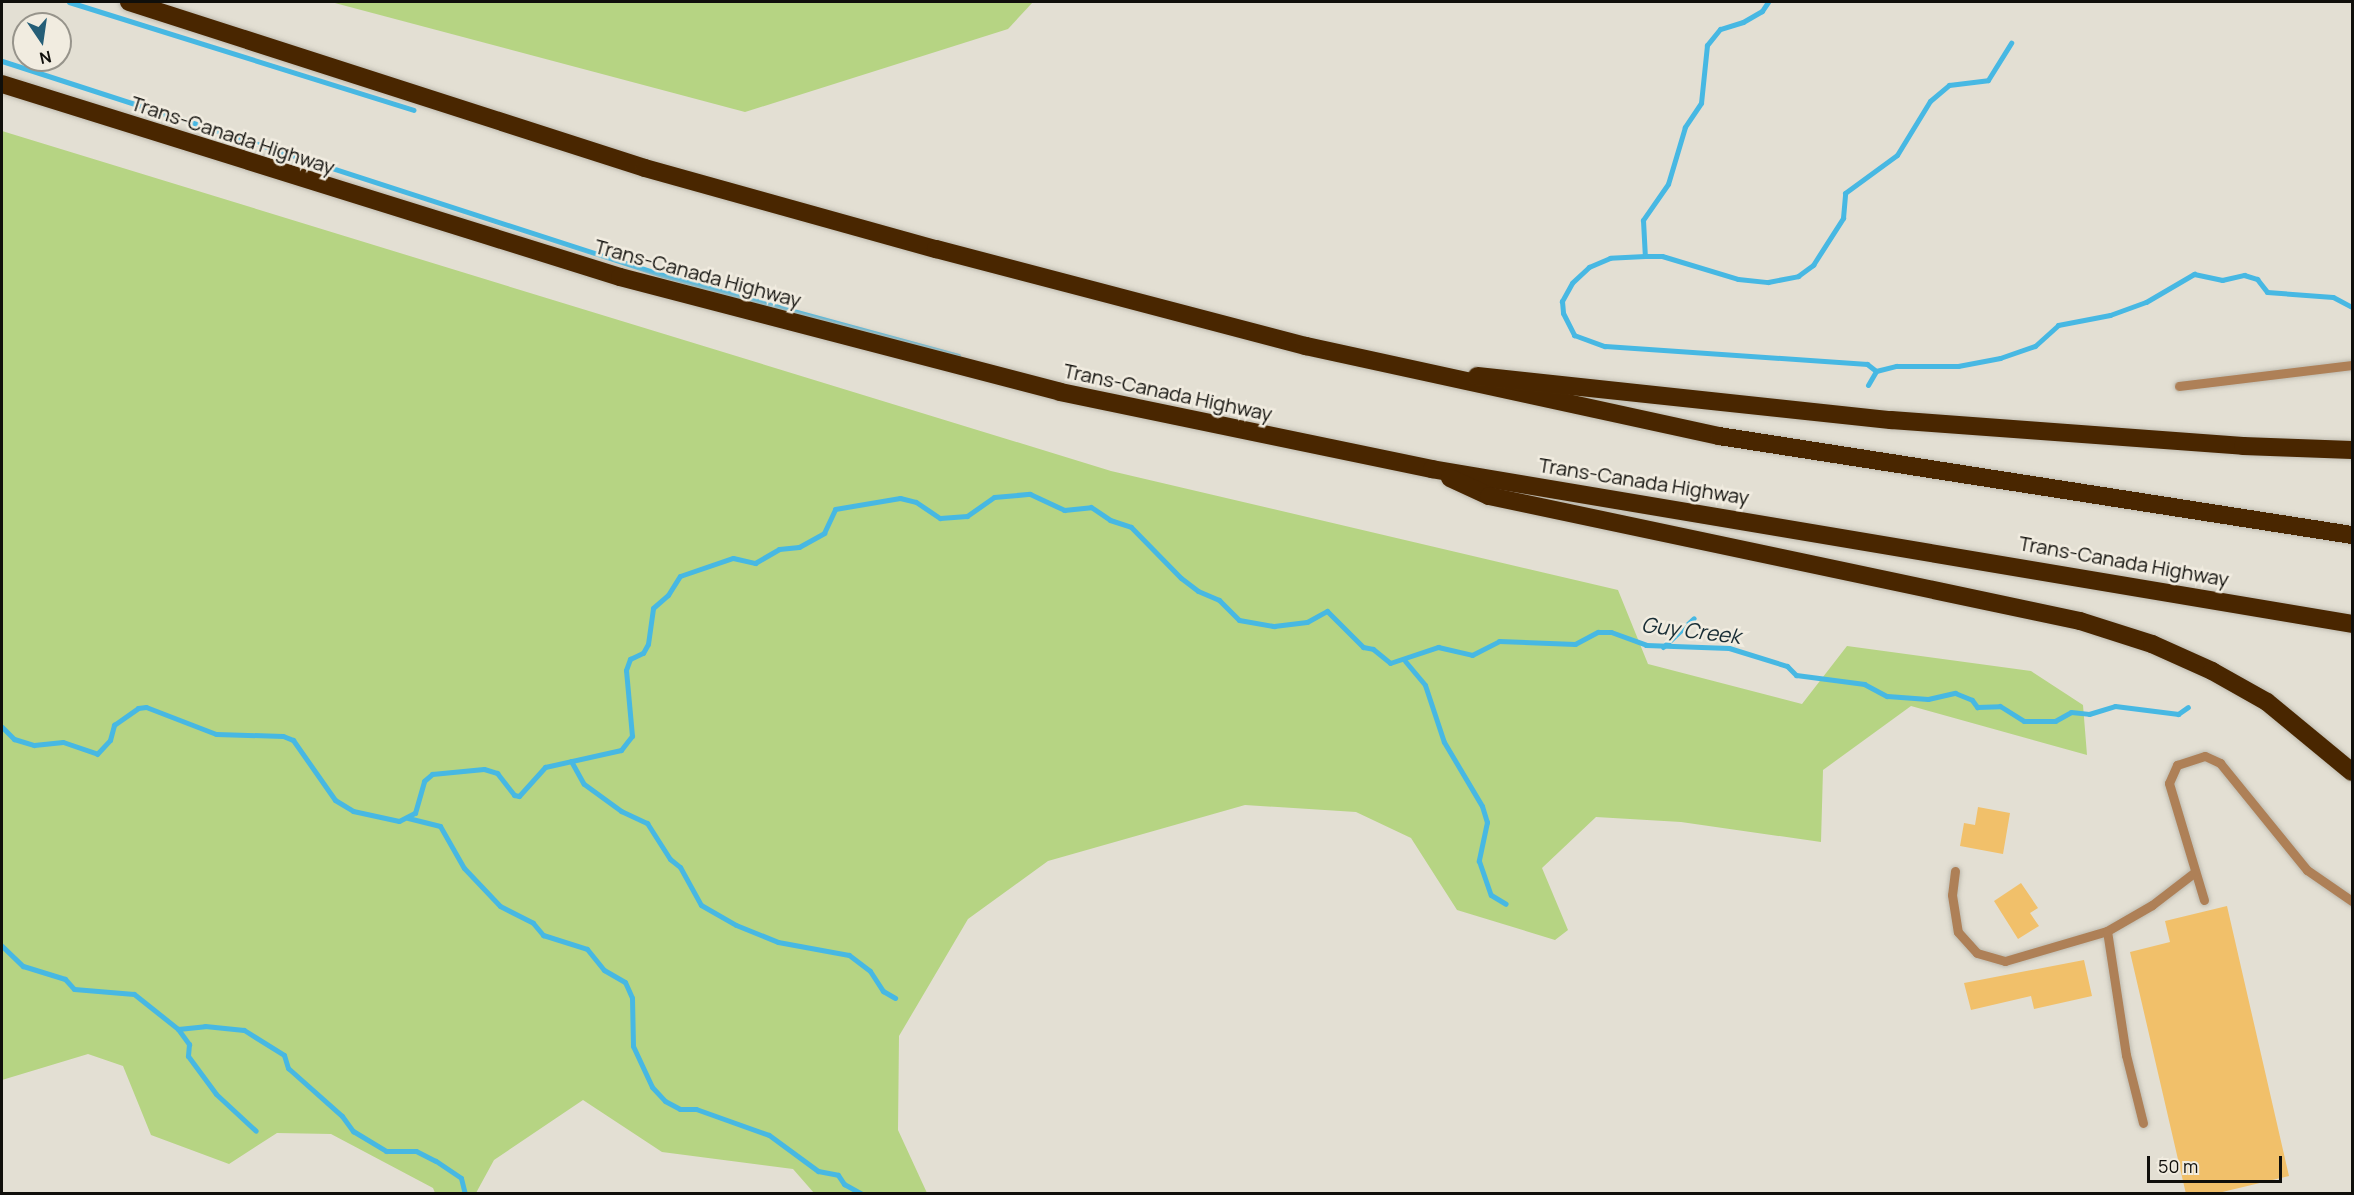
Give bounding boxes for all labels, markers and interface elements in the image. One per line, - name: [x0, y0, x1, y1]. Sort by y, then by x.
- north arrow: [12, 12, 72, 72]
- text: N: [38, 46, 54, 70]
- street label: Trans-Canada Highway: [128, 91, 338, 179]
- street label: Trans-Canada Highway: [592, 234, 804, 312]
- street label: Trans-Canada Highway: [1061, 358, 1275, 426]
- street label: Trans-Canada Highway: [1537, 452, 1751, 510]
- street label: Trans-Canada Highway: [2017, 531, 2231, 591]
- water label: Guy Creek: [1640, 611, 1742, 649]
- scale bar: [2150, 1144, 2285, 1182]
- text: 50 m: [2158, 1154, 2198, 1178]

